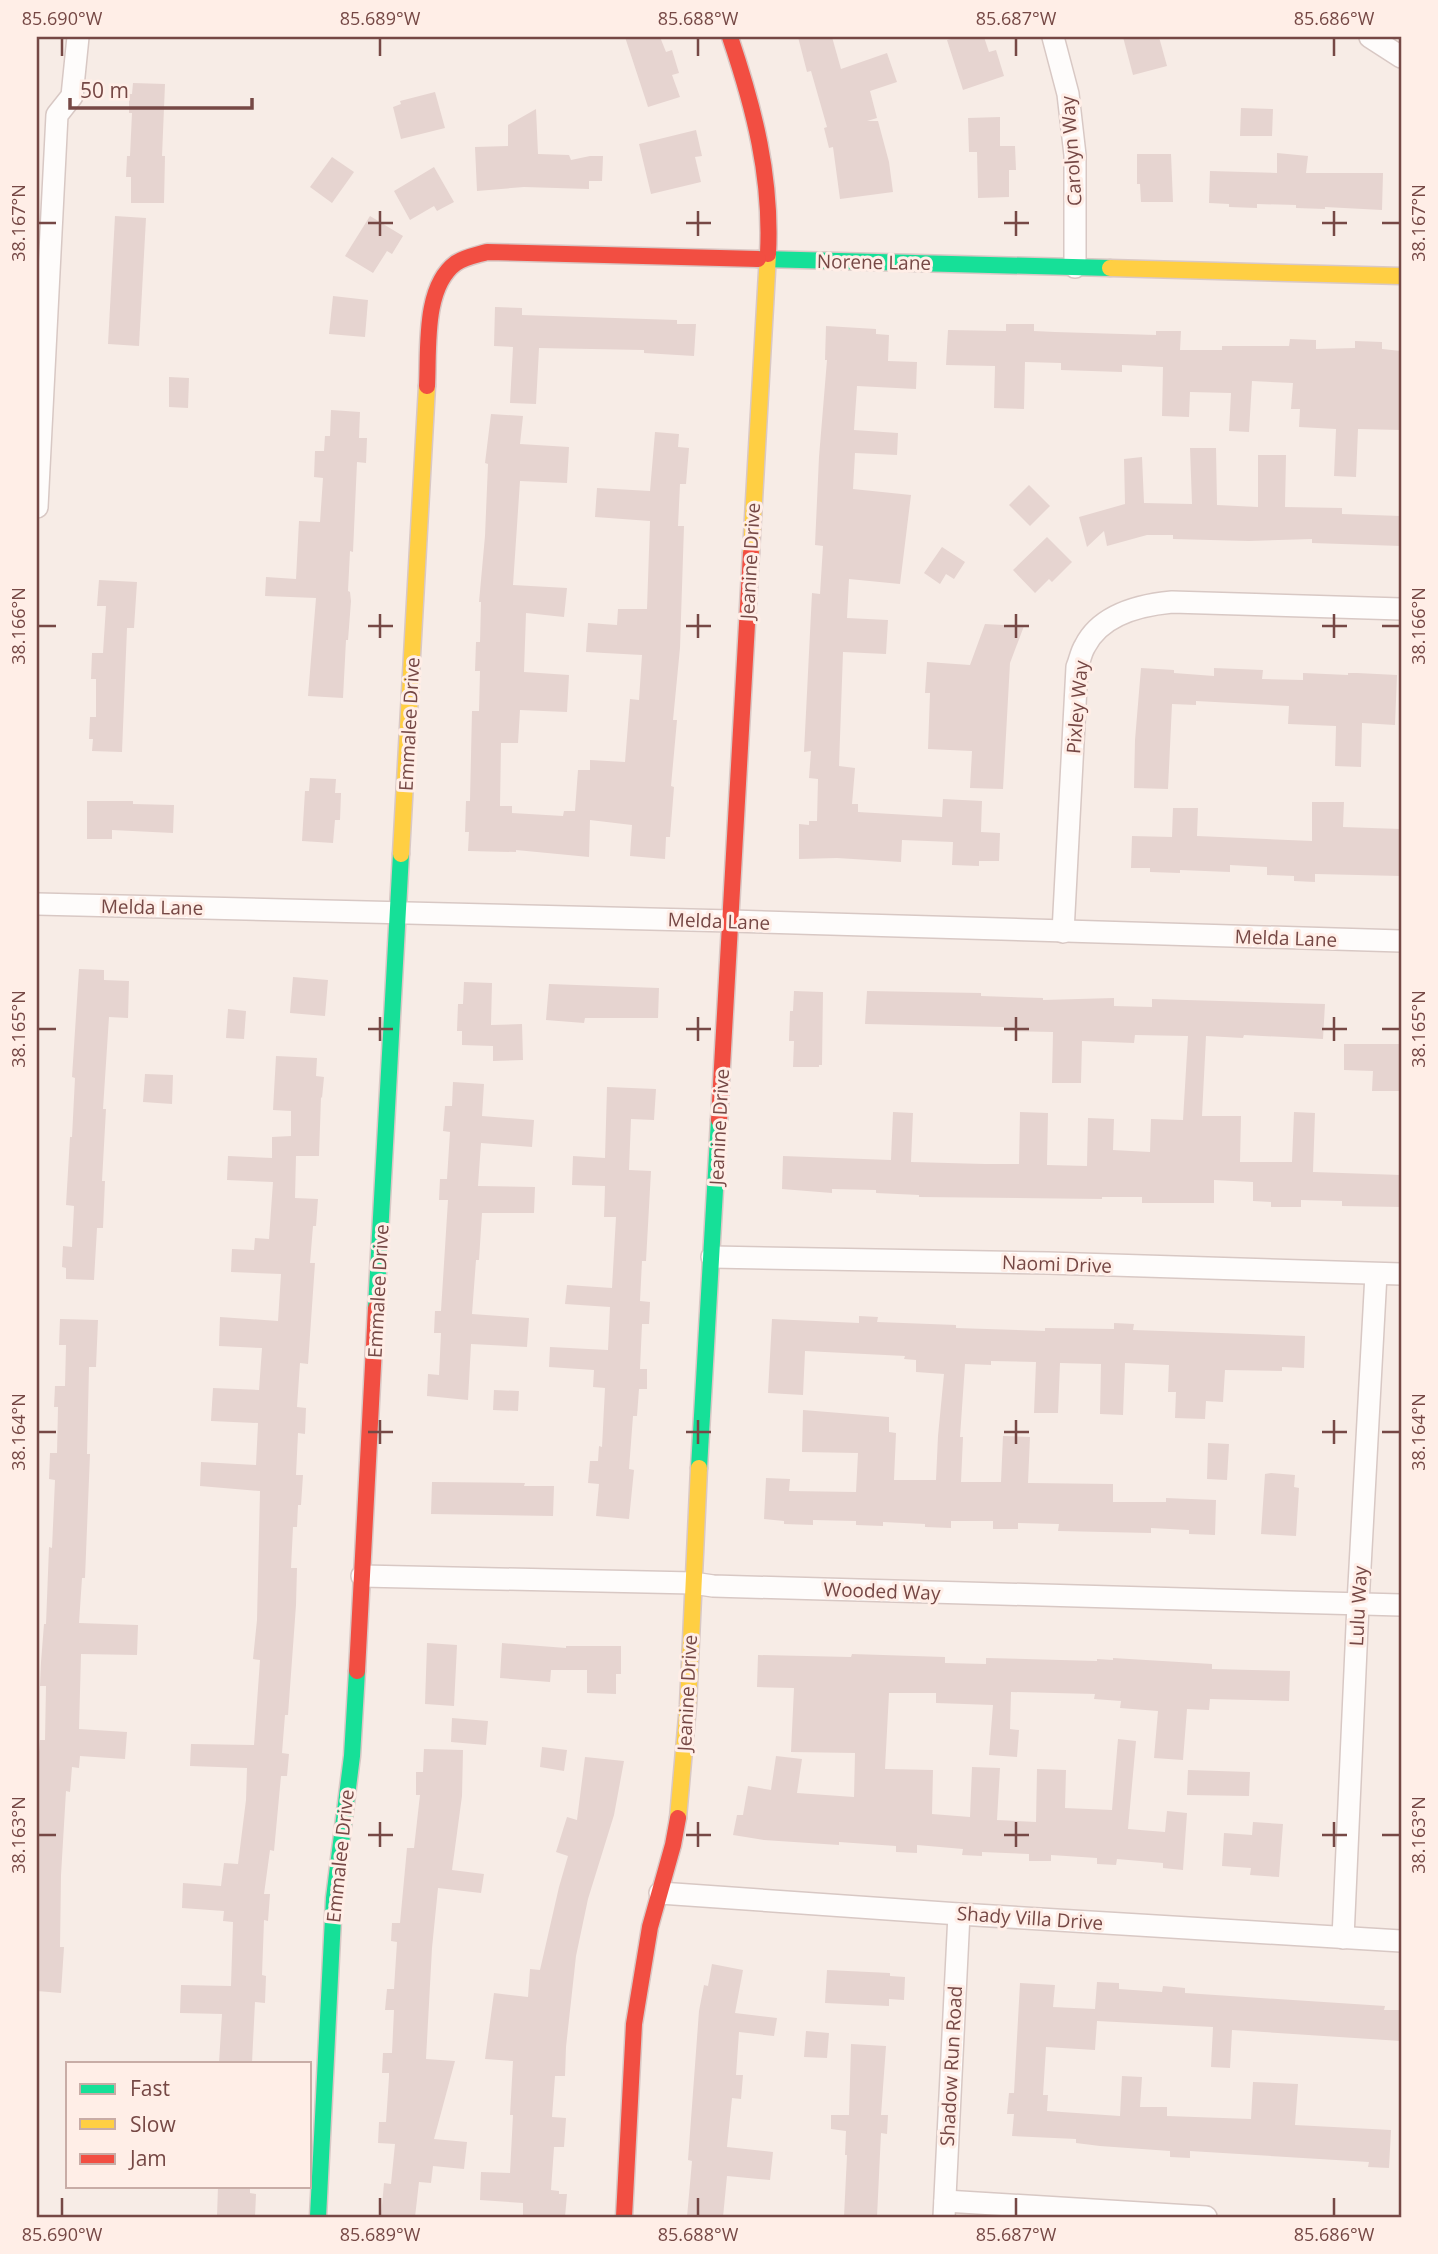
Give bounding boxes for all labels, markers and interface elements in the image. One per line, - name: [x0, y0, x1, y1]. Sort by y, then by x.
- text: 85.690°W: [22, 6, 103, 30]
- text: 85.689°W: [340, 6, 421, 30]
- text: 85.688°W: [658, 6, 739, 30]
- text: 85.687°W: [976, 6, 1057, 30]
- text: 85.686°W: [1294, 6, 1375, 30]
- scale bar: [70, 66, 252, 110]
- text: 50 m: [80, 76, 129, 104]
- street label: Carolyn Way: [1054, 95, 1088, 207]
- text: 38.167°N: [6, 184, 30, 262]
- text: 38.167°N: [1406, 184, 1430, 262]
- street label: Norene Lane: [817, 248, 931, 276]
- street label: Jeanine Drive: [734, 502, 766, 622]
- text: 38.166°N: [6, 587, 30, 665]
- text: 38.166°N: [1406, 587, 1430, 665]
- street label: Emmalee Drive: [393, 656, 425, 792]
- street label: Pixley Way: [1060, 659, 1094, 755]
- street label: Melda Lane: [101, 893, 203, 921]
- street label: Melda Lane: [667, 906, 771, 936]
- street label: Melda Lane: [1234, 923, 1338, 953]
- text: 38.165°N: [6, 990, 30, 1068]
- text: 38.165°N: [1406, 990, 1430, 1068]
- street label: Jeanine Drive: [703, 1068, 735, 1188]
- street label: Emmalee Drive: [362, 1223, 394, 1359]
- street label: Naomi Drive: [1002, 1249, 1112, 1279]
- text: 38.164°N: [6, 1393, 30, 1471]
- text: 38.164°N: [1406, 1393, 1430, 1471]
- street label: Lulu Way: [1343, 1565, 1373, 1647]
- street label: Wooded Way: [823, 1576, 941, 1606]
- street label: Jeanine Drive: [671, 1634, 703, 1754]
- street label: Emmalee Drive: [320, 1788, 360, 1924]
- text: 38.163°N: [6, 1796, 30, 1874]
- text: 38.163°N: [1406, 1796, 1430, 1874]
- street label: Shady Villa Drive: [956, 1900, 1104, 1936]
- street label: Shadow Run Road: [934, 1985, 968, 2147]
- legend: [66, 2062, 312, 2188]
- text: Fast: [130, 2074, 170, 2102]
- text: Slow: [130, 2110, 176, 2138]
- text: Jam: [128, 2144, 167, 2172]
- text: 85.690°W: [22, 2222, 103, 2246]
- text: 85.689°W: [340, 2222, 421, 2246]
- text: 85.688°W: [658, 2222, 739, 2246]
- text: 85.687°W: [976, 2222, 1057, 2246]
- text: 85.686°W: [1294, 2222, 1375, 2246]

